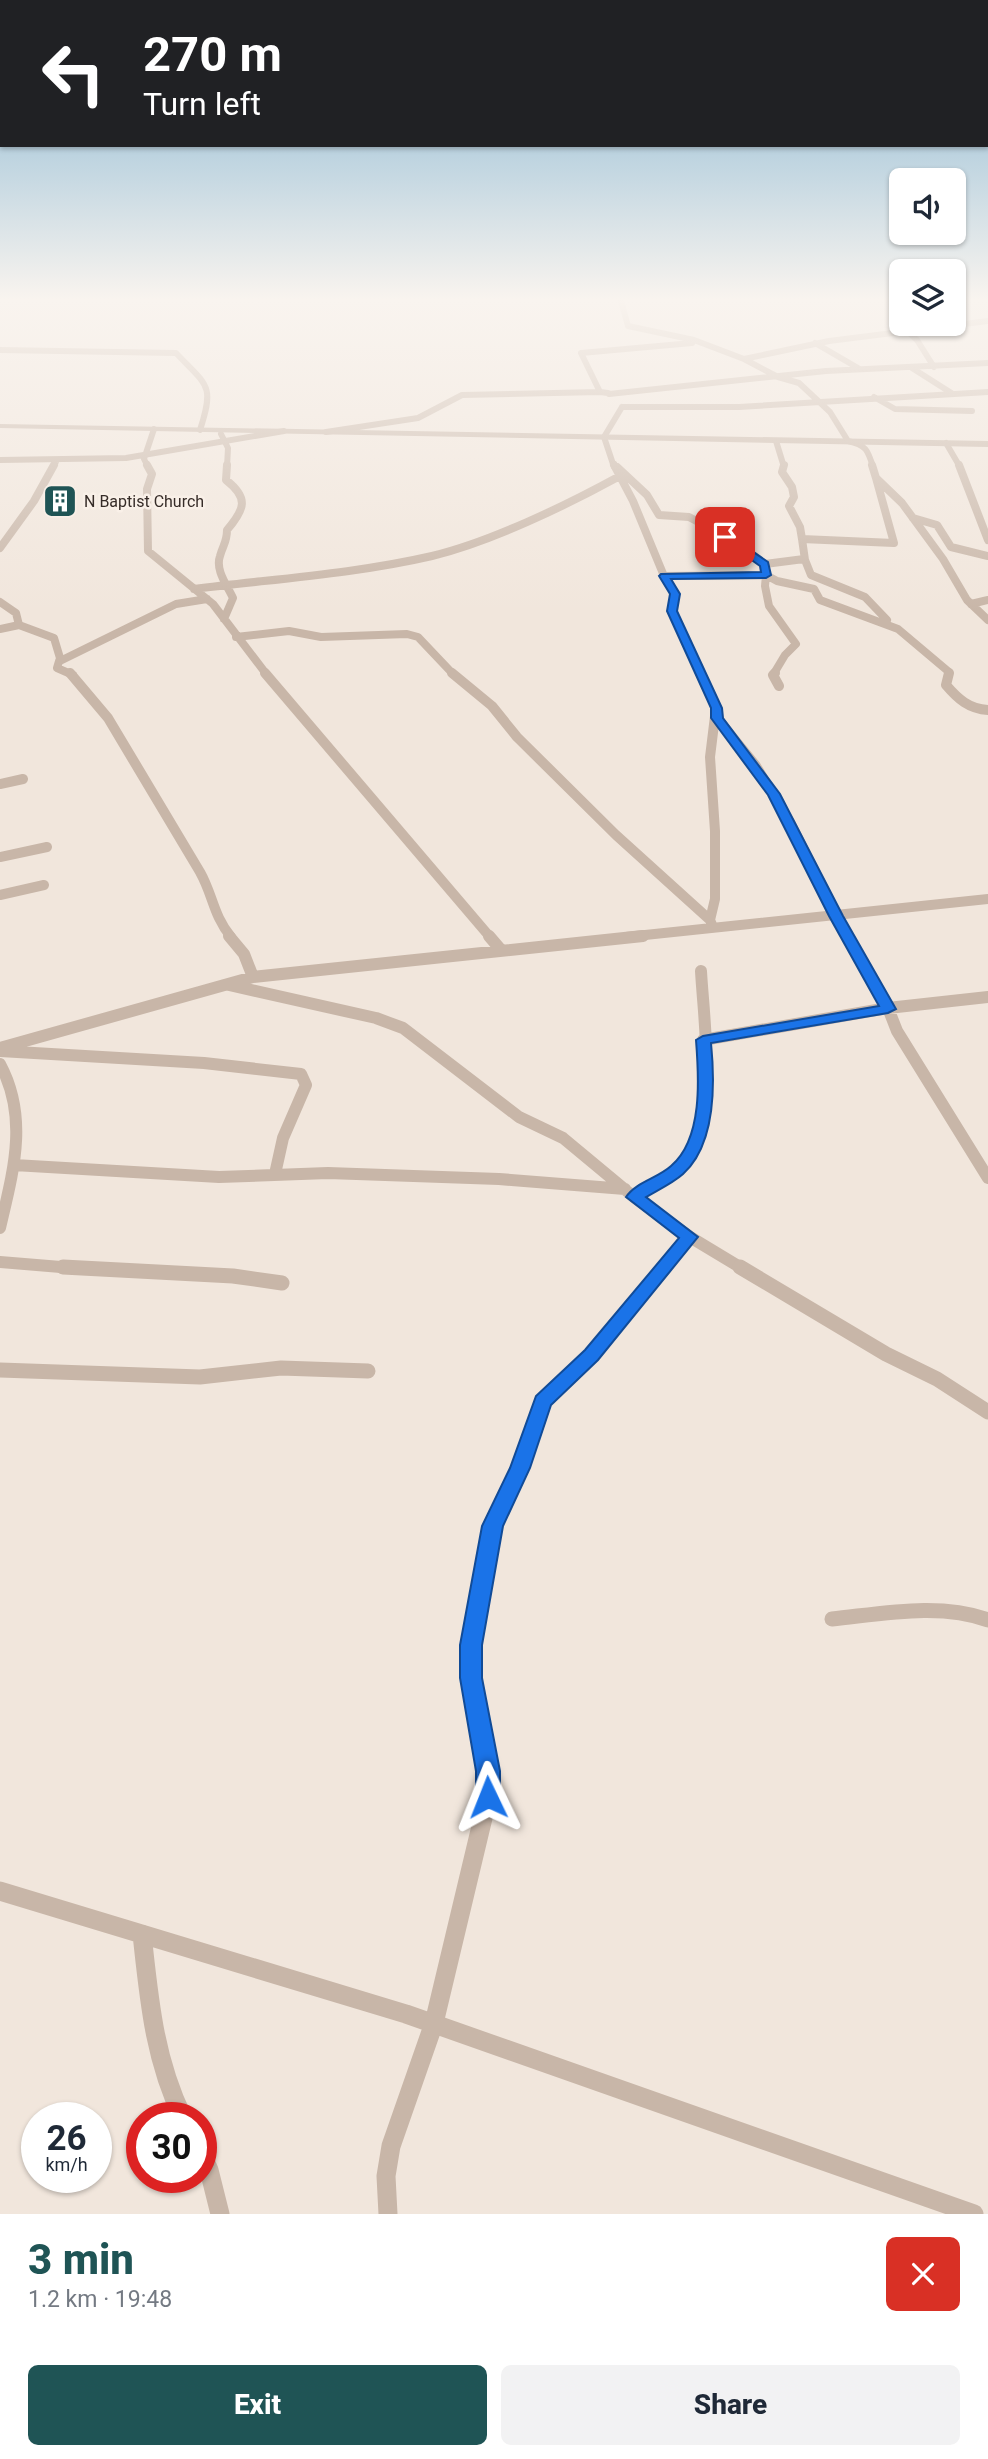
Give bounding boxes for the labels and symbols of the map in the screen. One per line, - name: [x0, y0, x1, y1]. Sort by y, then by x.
- building icon: N Baptist Church: [41, 482, 79, 520]
- place label: N Baptist Church: [84, 492, 204, 511]
- pin: [695, 507, 755, 567]
- position arrow: [451, 1760, 525, 1834]
- speed limit sign: 30: [126, 2102, 217, 2193]

